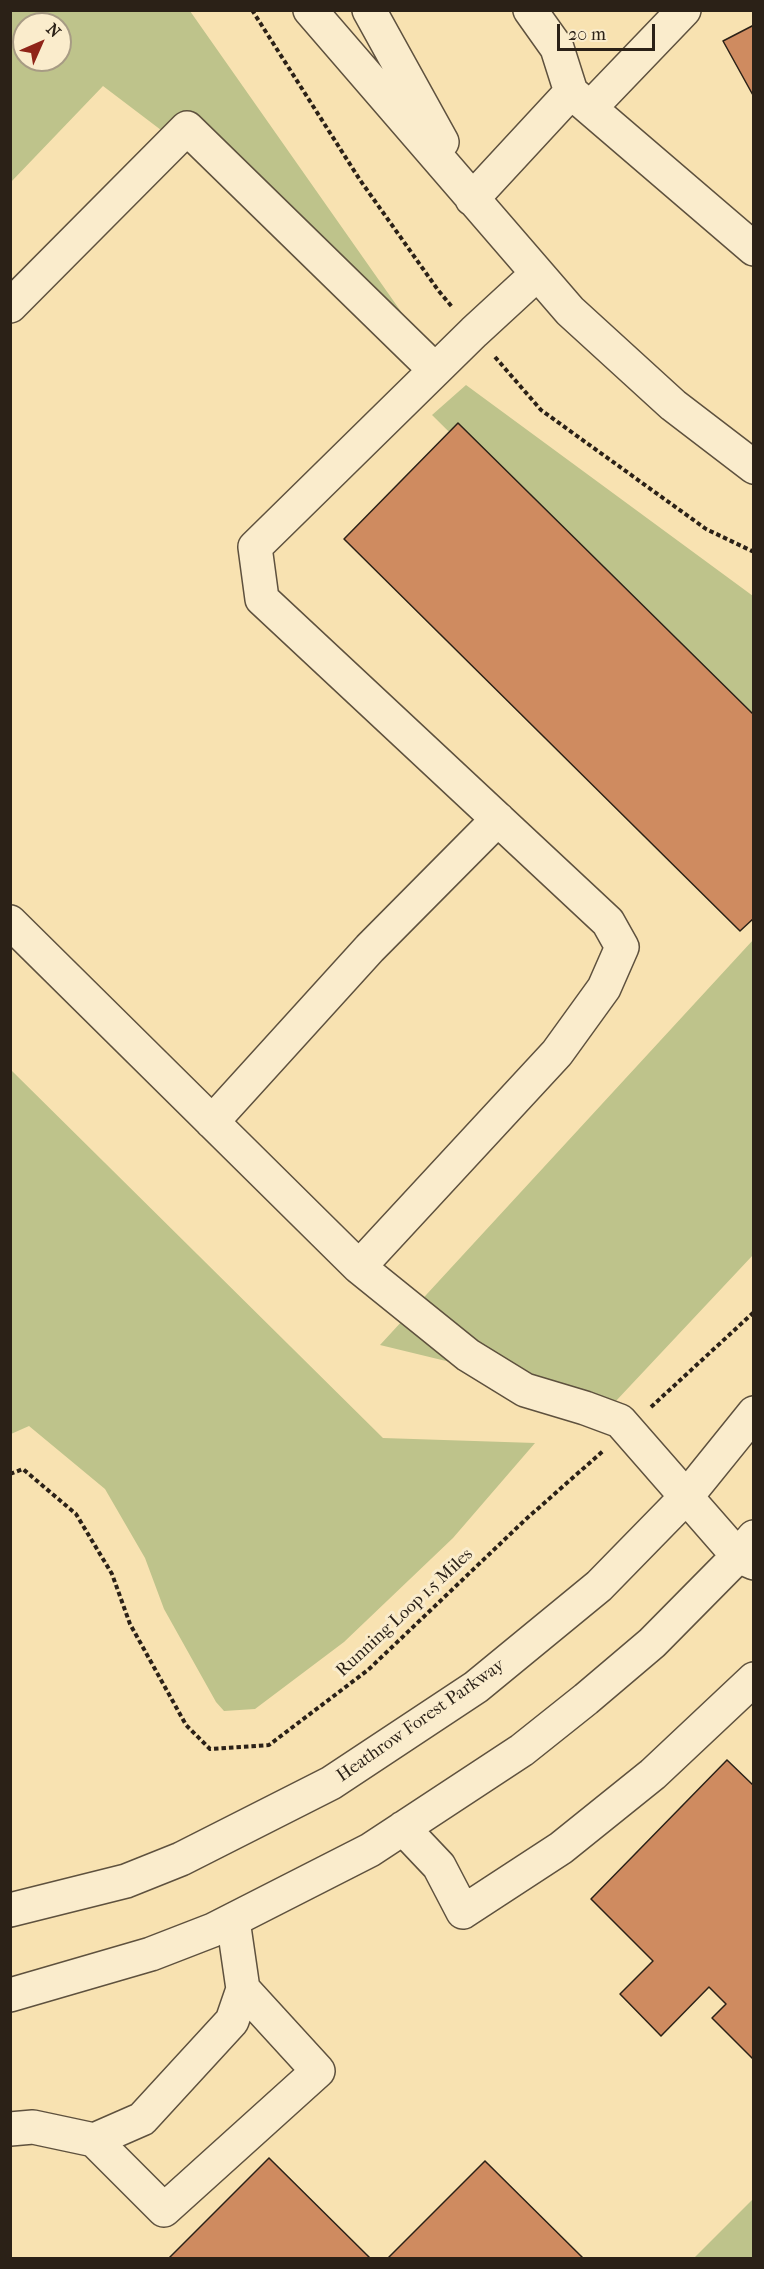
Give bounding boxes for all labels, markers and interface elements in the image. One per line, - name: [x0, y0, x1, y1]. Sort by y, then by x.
- north arrow: [12, 12, 72, 72]
- scale bar: [560, 12, 658, 50]
- text: N: [43, 19, 65, 41]
- text: 20 m: [568, 24, 606, 45]
- street label: Running Loop 1.5 Miles: [332, 1544, 478, 1682]
- street label: Heathrow Forest Parkway: [333, 1655, 509, 1787]

